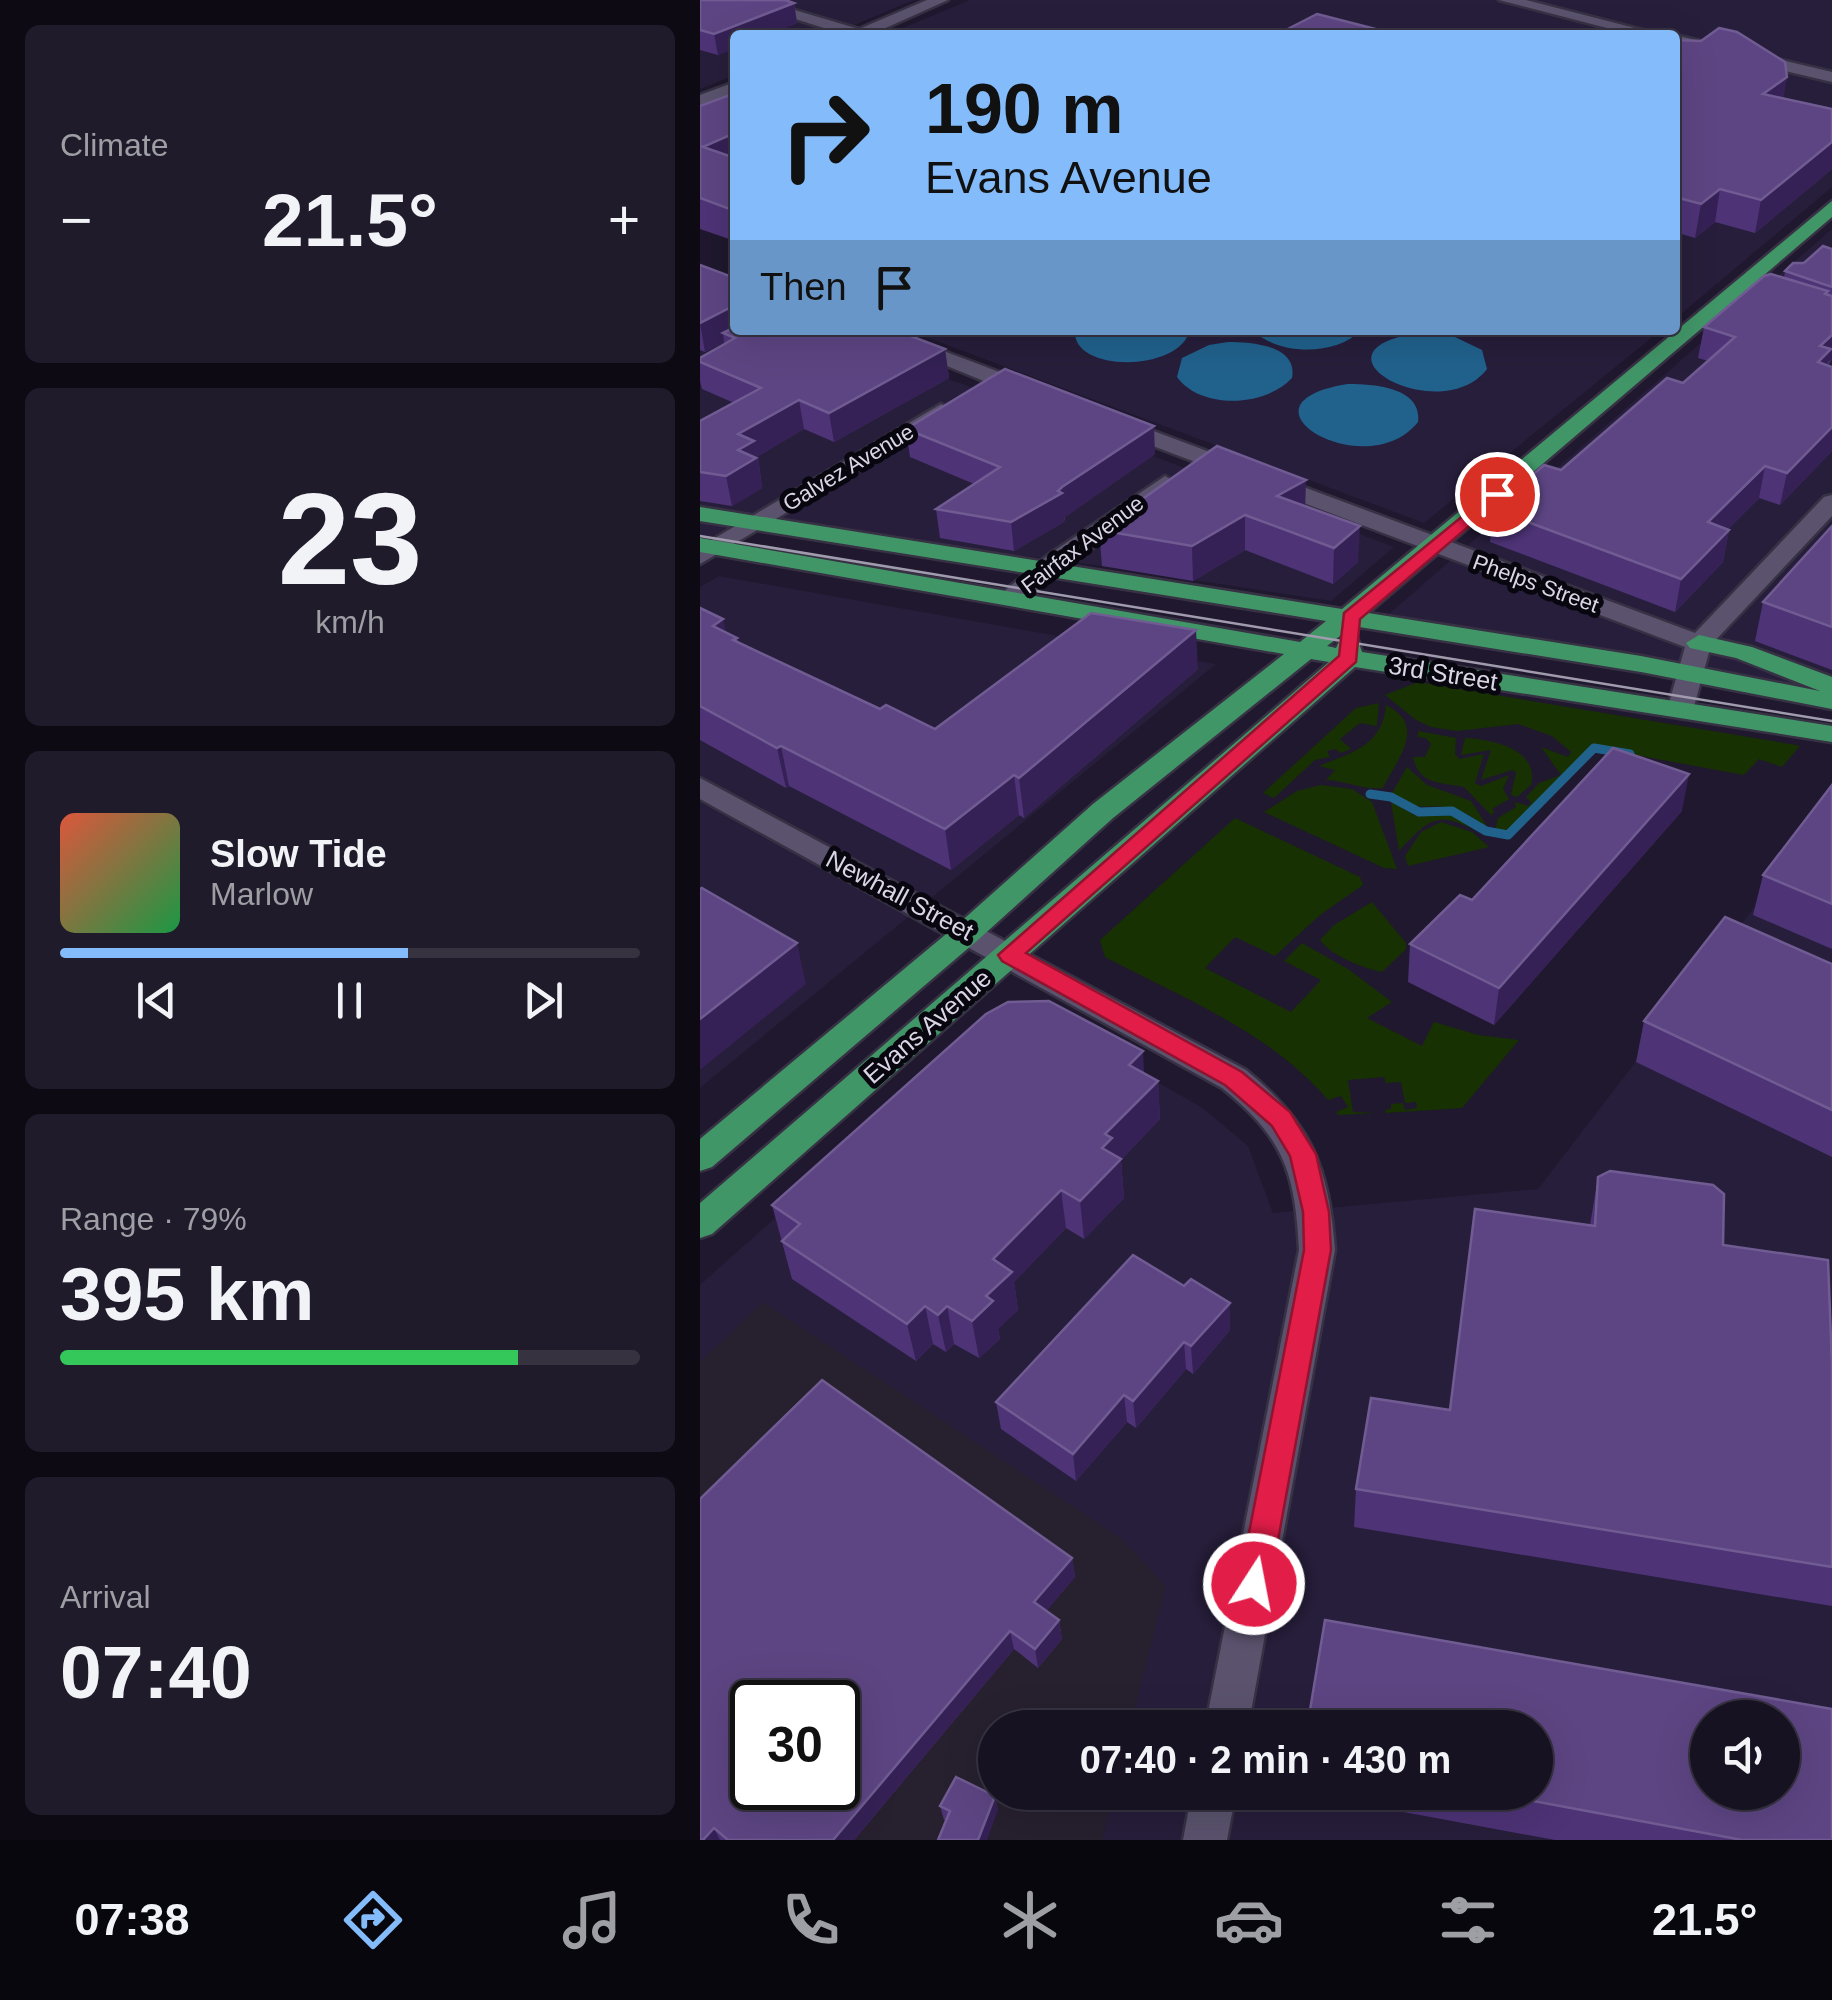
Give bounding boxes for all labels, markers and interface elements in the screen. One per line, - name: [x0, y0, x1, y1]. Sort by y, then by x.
- icon: right: [760, 70, 890, 200]
- text: 190 m: [925, 70, 1123, 148]
- text: Climate: [60, 127, 168, 163]
- text: Evans Avenue: [925, 152, 1212, 203]
- text: 21.5°: [262, 178, 438, 262]
- text: −: [60, 189, 92, 251]
- text: +: [608, 189, 640, 251]
- icon: arrive: [867, 260, 922, 315]
- text: Then: [760, 266, 847, 308]
- street label: Galvez Avenue: [779, 419, 918, 516]
- pin: [1455, 452, 1540, 537]
- text: 23: [278, 466, 422, 612]
- icon: arrive: [1470, 467, 1525, 522]
- street label: Fairfax Avenue: [1016, 490, 1148, 598]
- street label: Phelps Street: [1469, 549, 1602, 618]
- text: km/h: [315, 604, 385, 640]
- street label: 3rd Street: [1387, 651, 1499, 695]
- text: Slow Tide: [210, 833, 387, 875]
- street label: Newhall Street: [822, 844, 978, 946]
- text: Marlow: [210, 876, 313, 912]
- street label: Evans Avenue: [858, 963, 996, 1089]
- icon: previous: [129, 973, 184, 1028]
- icon: pause: [322, 973, 377, 1028]
- icon: next: [516, 973, 571, 1028]
- text: Range · 79%: [60, 1201, 247, 1237]
- text: 395 km: [60, 1252, 314, 1336]
- position arrow: [1202, 1532, 1306, 1636]
- text: Arrival: [60, 1579, 151, 1615]
- text: 07:40: [60, 1630, 252, 1714]
- speed limit sign: 30: [730, 1680, 860, 1810]
- map controls: [1690, 1700, 1800, 1810]
- button: sound: [1690, 1700, 1800, 1810]
- text: 07:40 · 2 min · 430 m: [1080, 1739, 1451, 1781]
- icon: directions: [338, 1885, 408, 1955]
- icon: music: [557, 1885, 627, 1955]
- icon: phone: [776, 1885, 846, 1955]
- icon: climate: [995, 1885, 1065, 1955]
- icon: car: [1214, 1885, 1284, 1955]
- icon: filters: [1433, 1885, 1503, 1955]
- text: 07:38: [74, 1894, 190, 1945]
- text: 21.5°: [1652, 1894, 1757, 1945]

